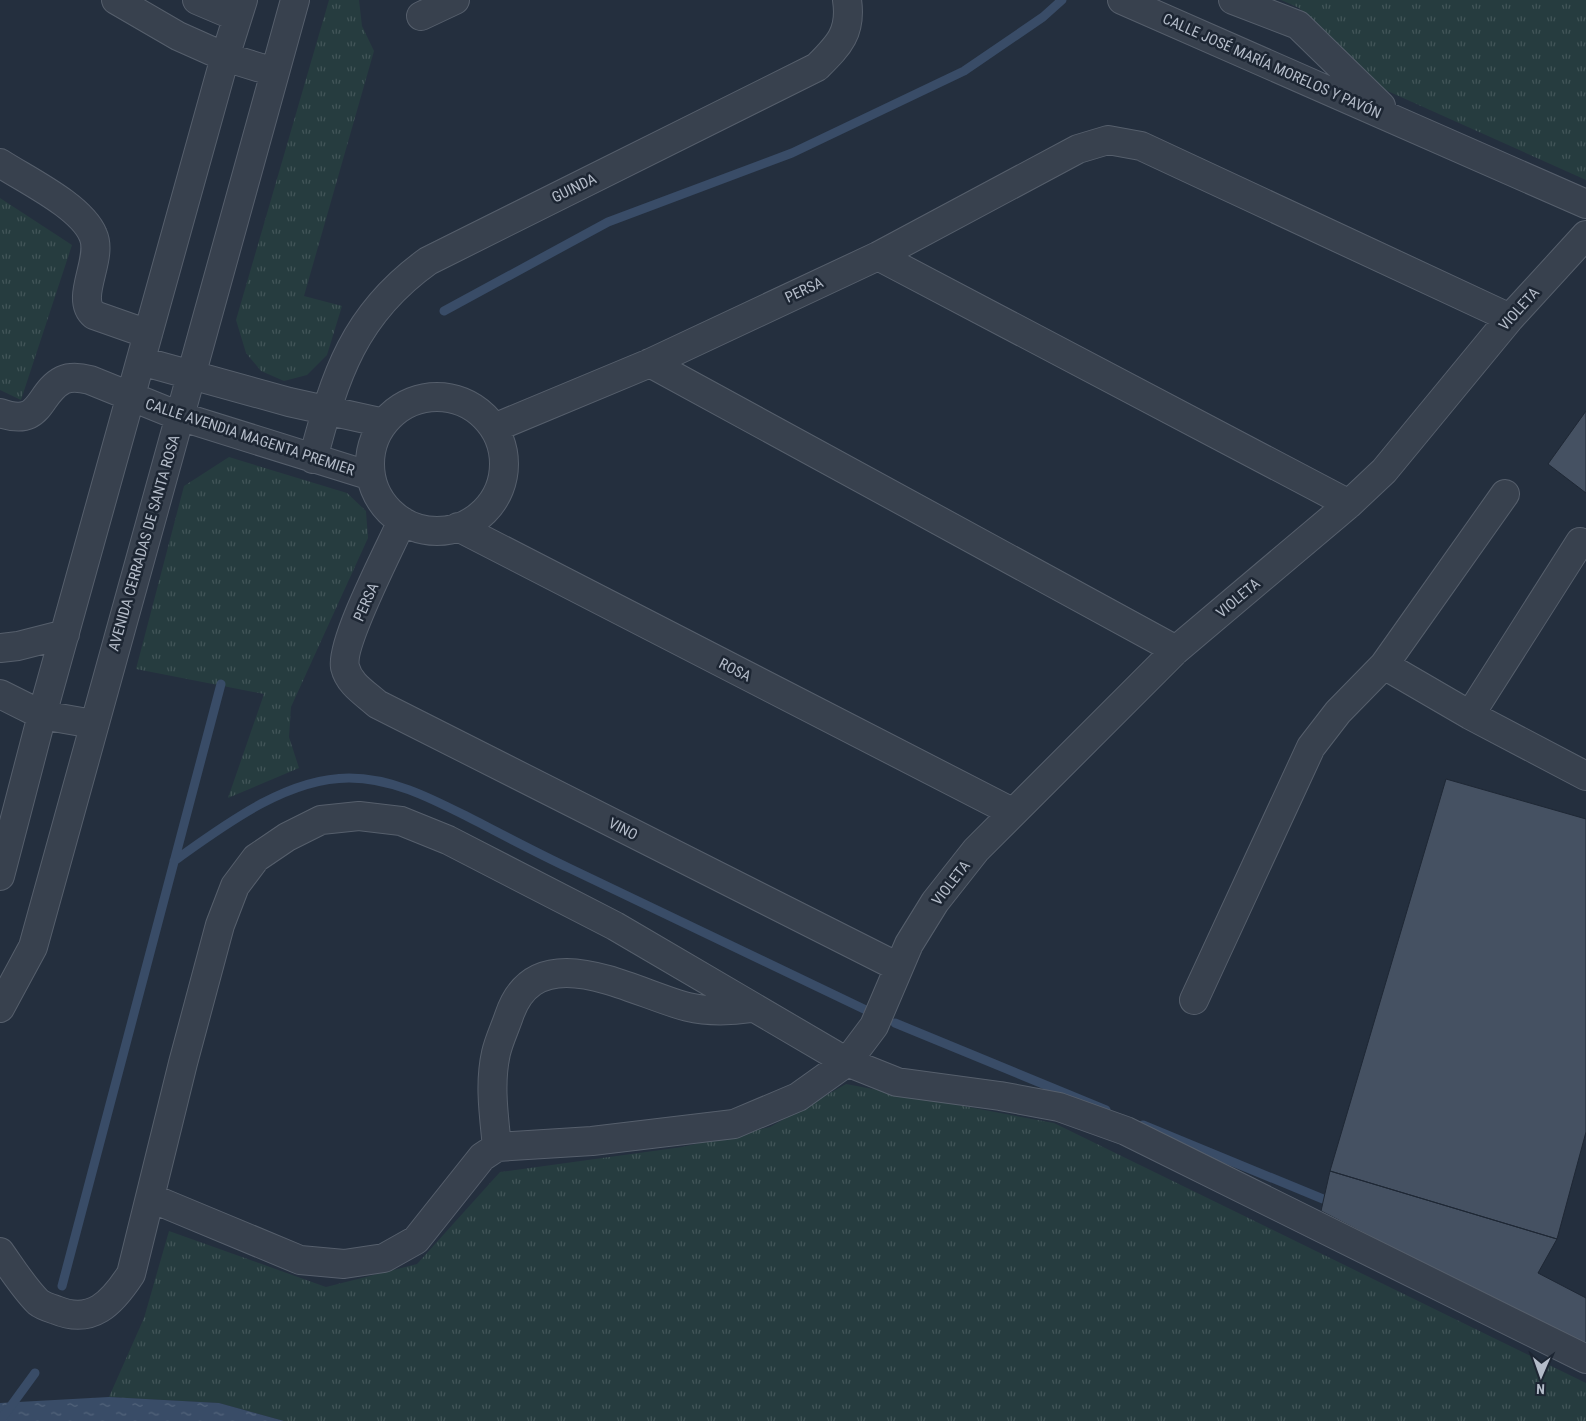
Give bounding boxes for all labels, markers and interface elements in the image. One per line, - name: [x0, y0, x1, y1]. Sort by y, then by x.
- street label: CALLE JOSÉ MARÍA MORELOS Y PAVÓN: [1160, 10, 1384, 122]
- street label: GUINDA: [549, 169, 600, 206]
- street label: PERSA: [782, 273, 826, 307]
- street label: VIOLETA: [1495, 283, 1543, 334]
- street label: CALLE AVENDIA MAGENTA PREMIER: [143, 395, 357, 479]
- street label: AVENIDA CERRADAS DE SANTA ROSA: [104, 433, 184, 653]
- street label: VIOLETA: [1212, 574, 1264, 622]
- street label: PERSA: [350, 580, 383, 624]
- street label: ROSA: [716, 654, 754, 686]
- street label: VINO: [605, 814, 641, 844]
- street label: VIOLETA: [928, 857, 974, 909]
- north arrow: [1516, 1351, 1566, 1401]
- text: N: [1536, 1381, 1545, 1397]

